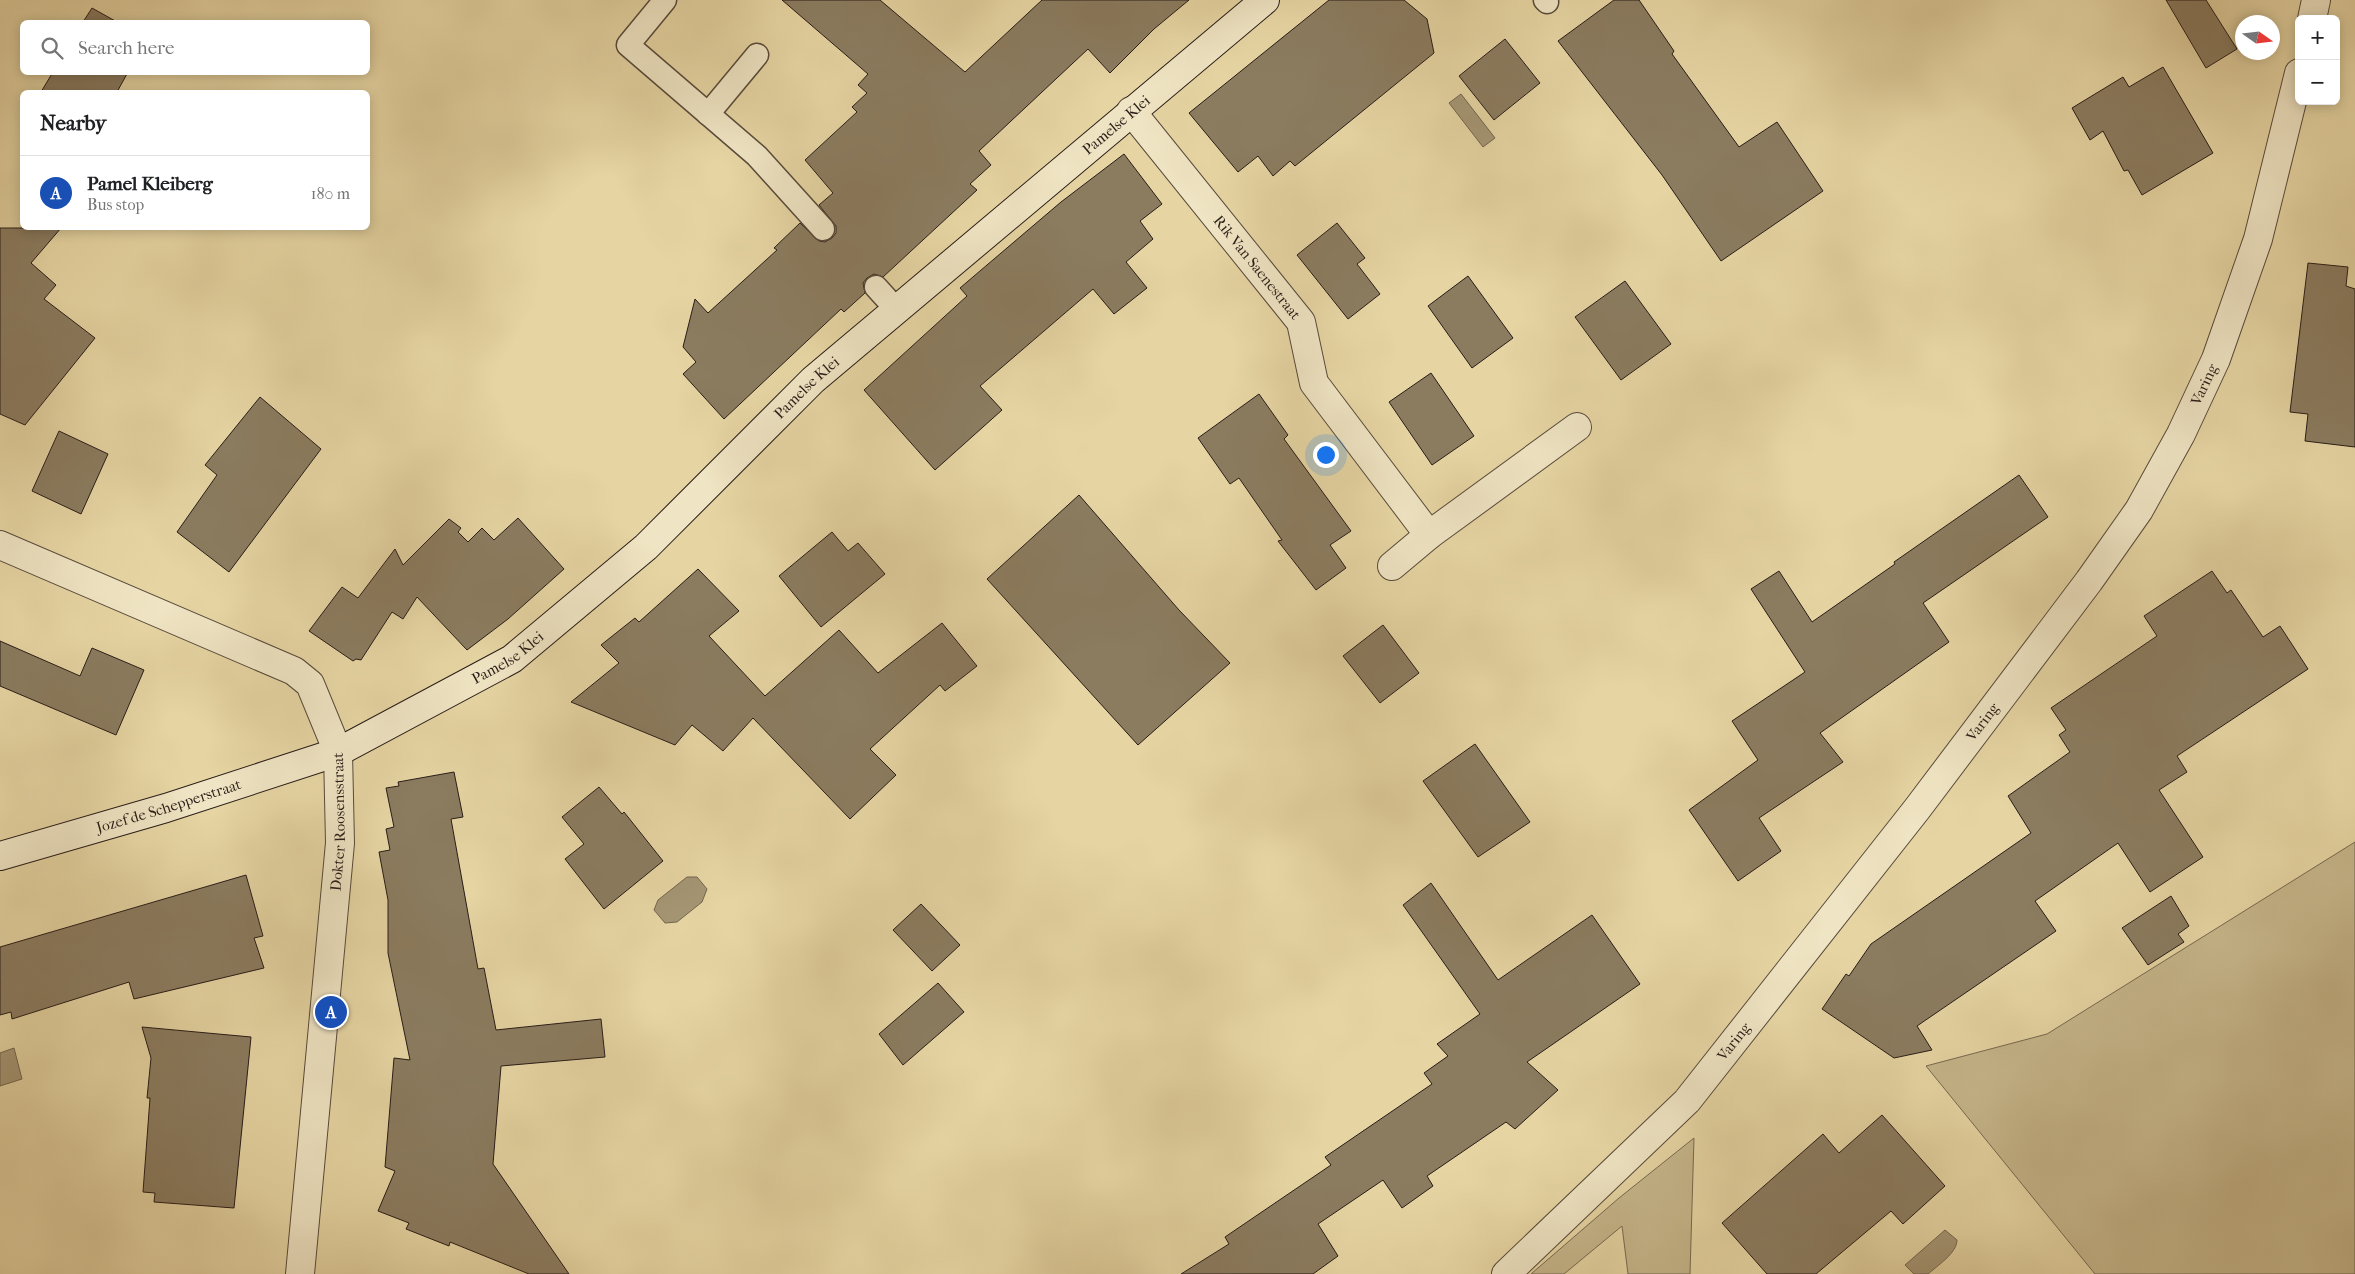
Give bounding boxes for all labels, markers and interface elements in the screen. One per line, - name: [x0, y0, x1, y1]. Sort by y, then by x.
- north arrow: [2235, 15, 2280, 60]
- map controls: [2295, 15, 2340, 105]
- button: +: [2295, 15, 2340, 60]
- search box: [20, 20, 370, 75]
- icon: search: [38, 34, 66, 62]
- text: Search here: [78, 37, 174, 59]
- button: −: [2295, 60, 2340, 105]
- street label: Pamelse Klei: [1079, 91, 1154, 159]
- text: Nearby: [40, 111, 106, 135]
- text: Pamel Kleiberg: [87, 173, 213, 195]
- text: A: [51, 184, 61, 203]
- text: 180 m: [311, 184, 350, 203]
- text: Bus stop: [87, 195, 144, 214]
- street label: Rik Van Saenestraat: [1210, 212, 1305, 324]
- street label: Pamelse Klei: [770, 352, 843, 423]
- street label: Varing: [2186, 360, 2222, 409]
- your location: [1313, 442, 1339, 468]
- street label: Pamelse Klei: [469, 627, 548, 688]
- street label: Varing: [1962, 699, 2003, 746]
- street label: Dokter Roosensstraat: [327, 752, 349, 892]
- street label: Jozef de Schepperstraat: [93, 775, 244, 837]
- pin: A: [315, 993, 347, 1031]
- street label: Varing: [1713, 1018, 1755, 1065]

